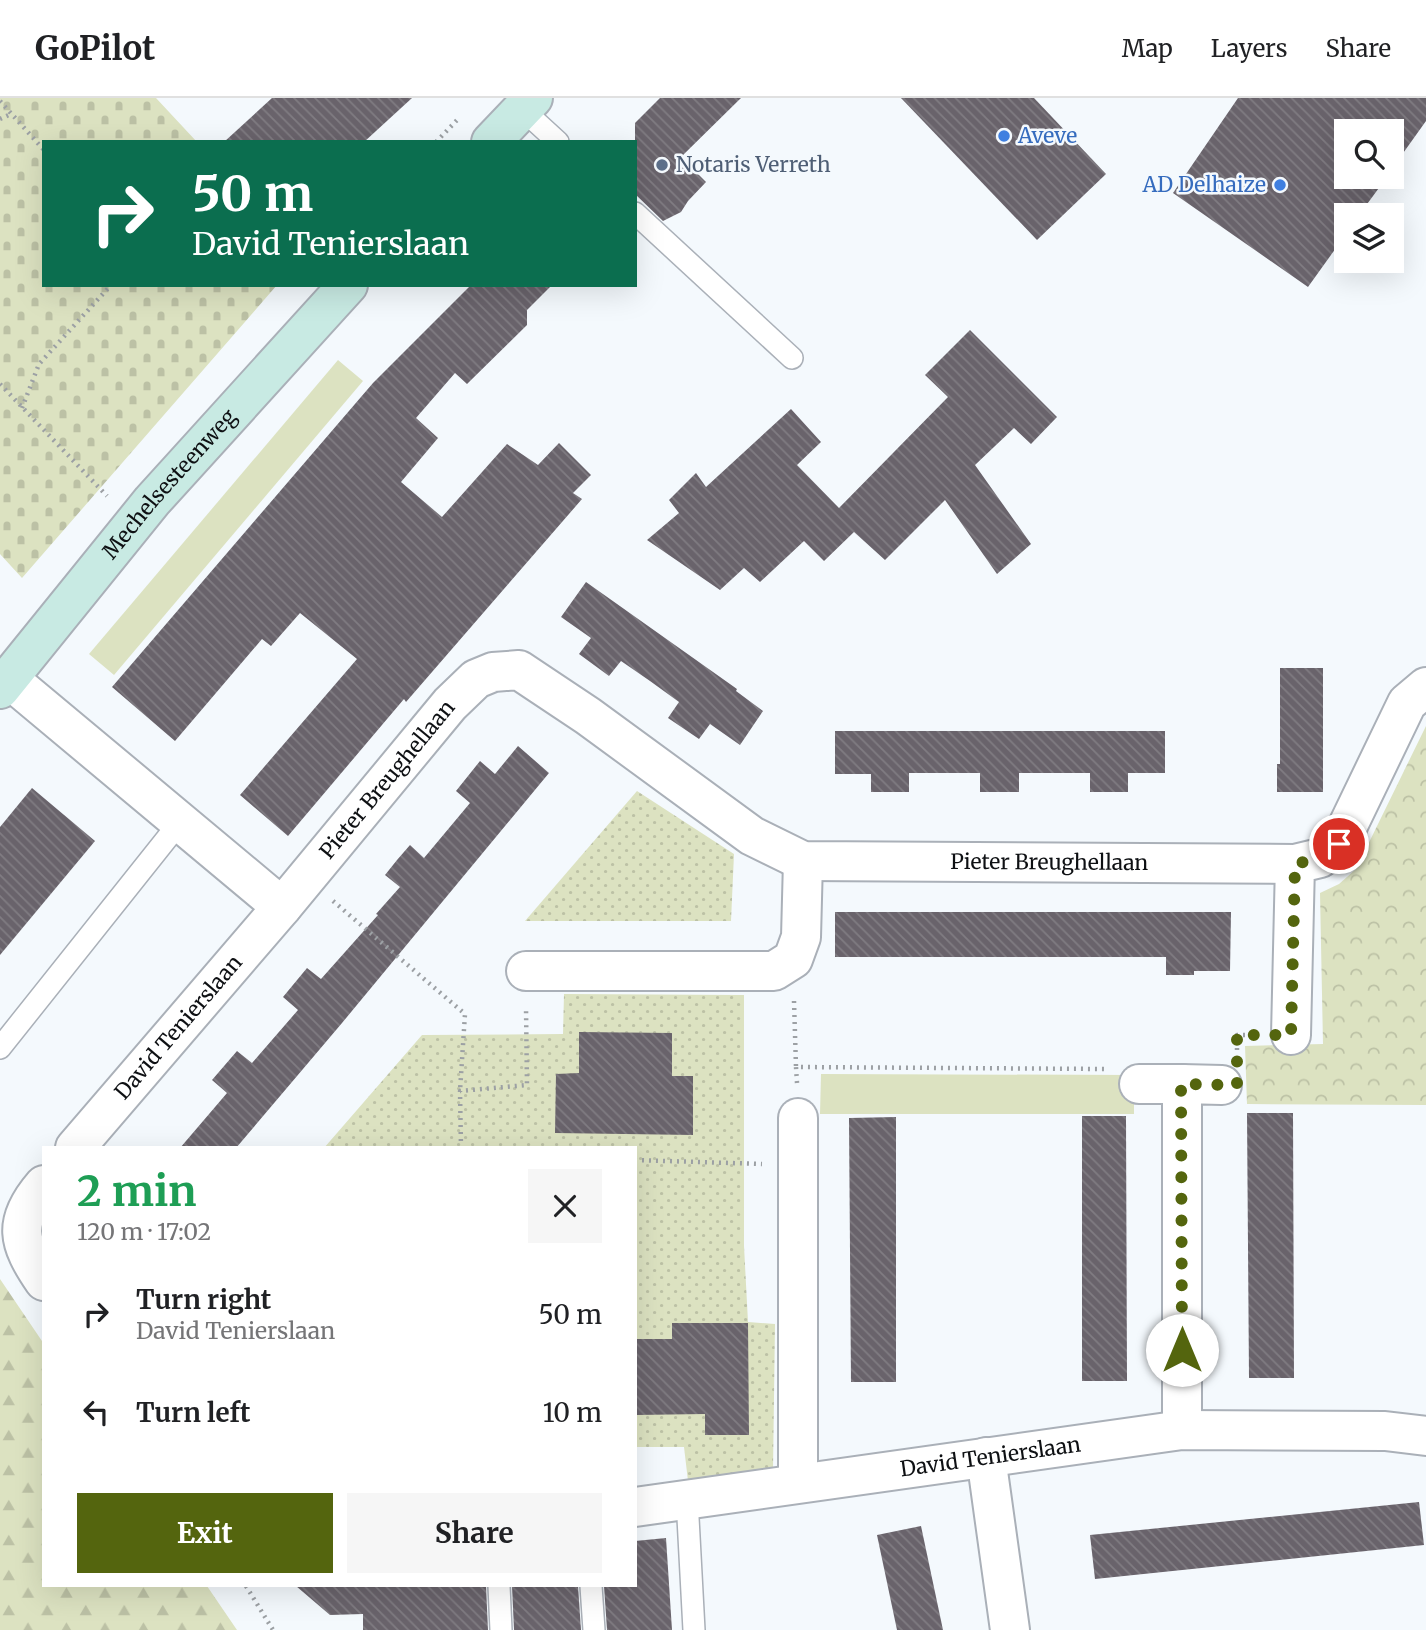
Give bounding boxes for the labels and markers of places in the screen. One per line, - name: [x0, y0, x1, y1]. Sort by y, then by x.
- place label: Aveve: [1017, 122, 1077, 149]
- marker: Aveve: [996, 128, 1012, 144]
- place label: Notaris Verreth: [676, 151, 831, 178]
- marker: Notaris Verreth: [654, 157, 670, 173]
- place label: AD Delhaize: [1141, 171, 1266, 198]
- marker: AD Delhaize: [1272, 177, 1288, 193]
- pin: [1309, 814, 1369, 874]

